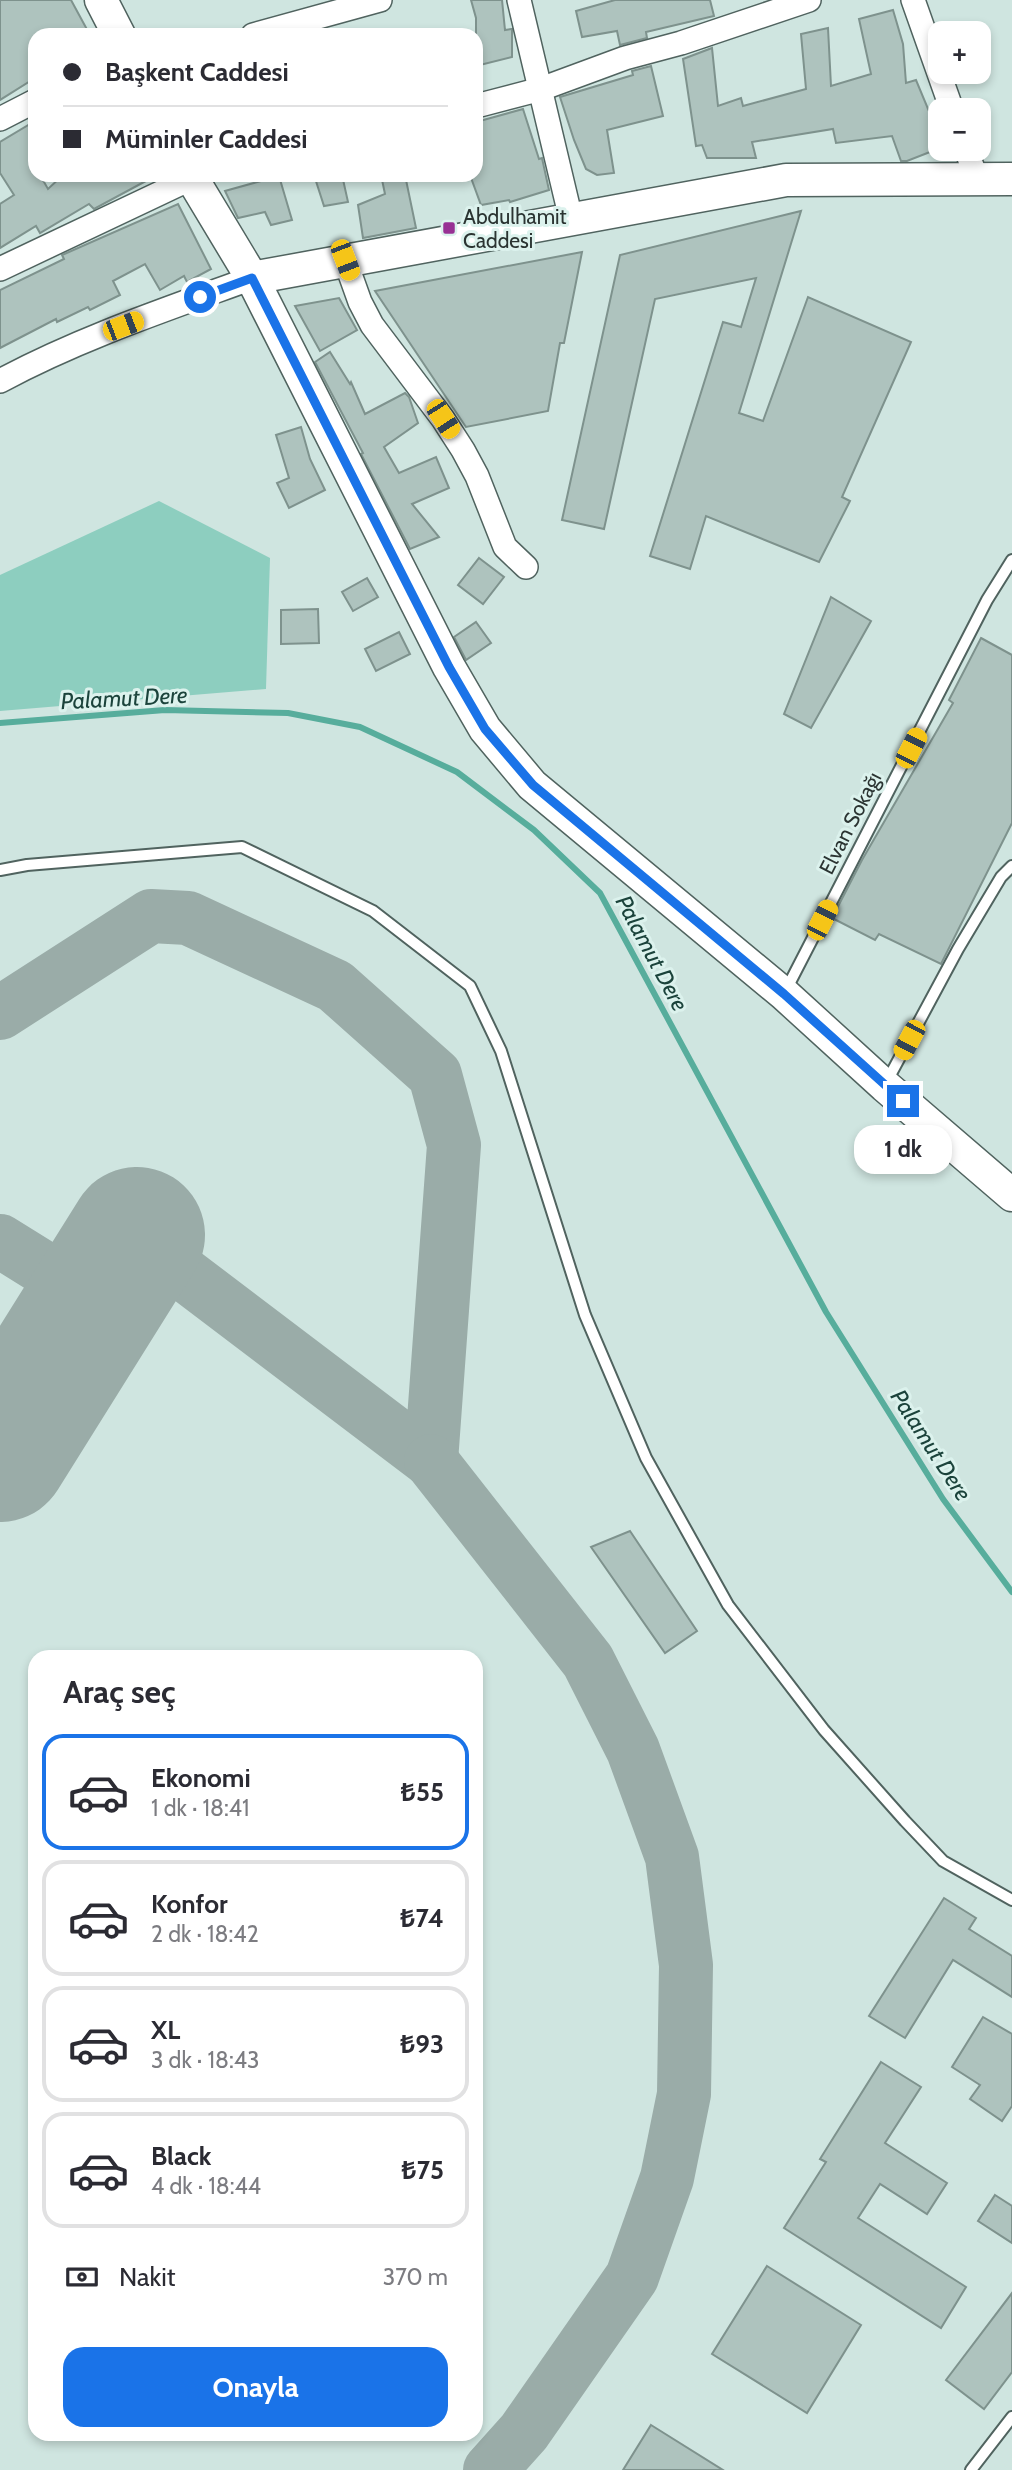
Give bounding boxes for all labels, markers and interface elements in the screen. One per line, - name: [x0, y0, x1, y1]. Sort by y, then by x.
- map controls: [928, 21, 991, 161]
- button: +: [928, 21, 991, 84]
- text: Başkent Caddesi: [105, 56, 289, 88]
- button: −: [928, 98, 991, 161]
- text: Müminler Caddesi: [105, 123, 308, 155]
- place label: Abdulhamit Caddesi: [463, 204, 567, 253]
- marker: Abdulhamit Caddesi: [441, 220, 457, 236]
- car: [328, 237, 363, 283]
- route start: [184, 281, 216, 313]
- car: [100, 309, 147, 343]
- car: [423, 396, 464, 442]
- water label: Palamut Dere: [60, 681, 188, 715]
- car: [893, 725, 930, 771]
- street label: Elvan Sokağı: [814, 768, 886, 878]
- water label: Palamut Dere: [610, 890, 694, 1016]
- car: [804, 897, 841, 943]
- car: [890, 1017, 929, 1063]
- route end: [887, 1085, 919, 1117]
- callout: 1 dk: [854, 1126, 952, 1174]
- text: 1 dk: [884, 1135, 922, 1163]
- water label: Palamut Dere: [885, 1384, 977, 1506]
- text: Araç seç: [63, 1672, 176, 1711]
- icon: car: [67, 1761, 130, 1824]
- text: Ekonomi: [151, 1762, 251, 1794]
- text: ₺55: [401, 1776, 444, 1808]
- text: 1 dk · 18:41: [151, 1794, 250, 1822]
- icon: car: [67, 1887, 130, 1950]
- text: Konfor: [151, 1888, 228, 1920]
- text: ₺74: [400, 1902, 444, 1934]
- text: 2 dk · 18:42: [151, 1920, 259, 1948]
- icon: car: [67, 2013, 130, 2076]
- text: XL: [151, 2014, 180, 2046]
- text: ₺93: [400, 2028, 444, 2060]
- text: 3 dk · 18:43: [151, 2046, 259, 2074]
- icon: car: [67, 2139, 130, 2202]
- text: Black: [151, 2140, 211, 2172]
- text: ₺75: [401, 2154, 444, 2186]
- text: 4 dk · 18:44: [151, 2172, 261, 2200]
- icon: cash: [63, 2258, 101, 2296]
- text: Nakit: [119, 2261, 175, 2293]
- text: 370 m: [383, 2263, 448, 2291]
- button: Onayla: [63, 2347, 448, 2427]

